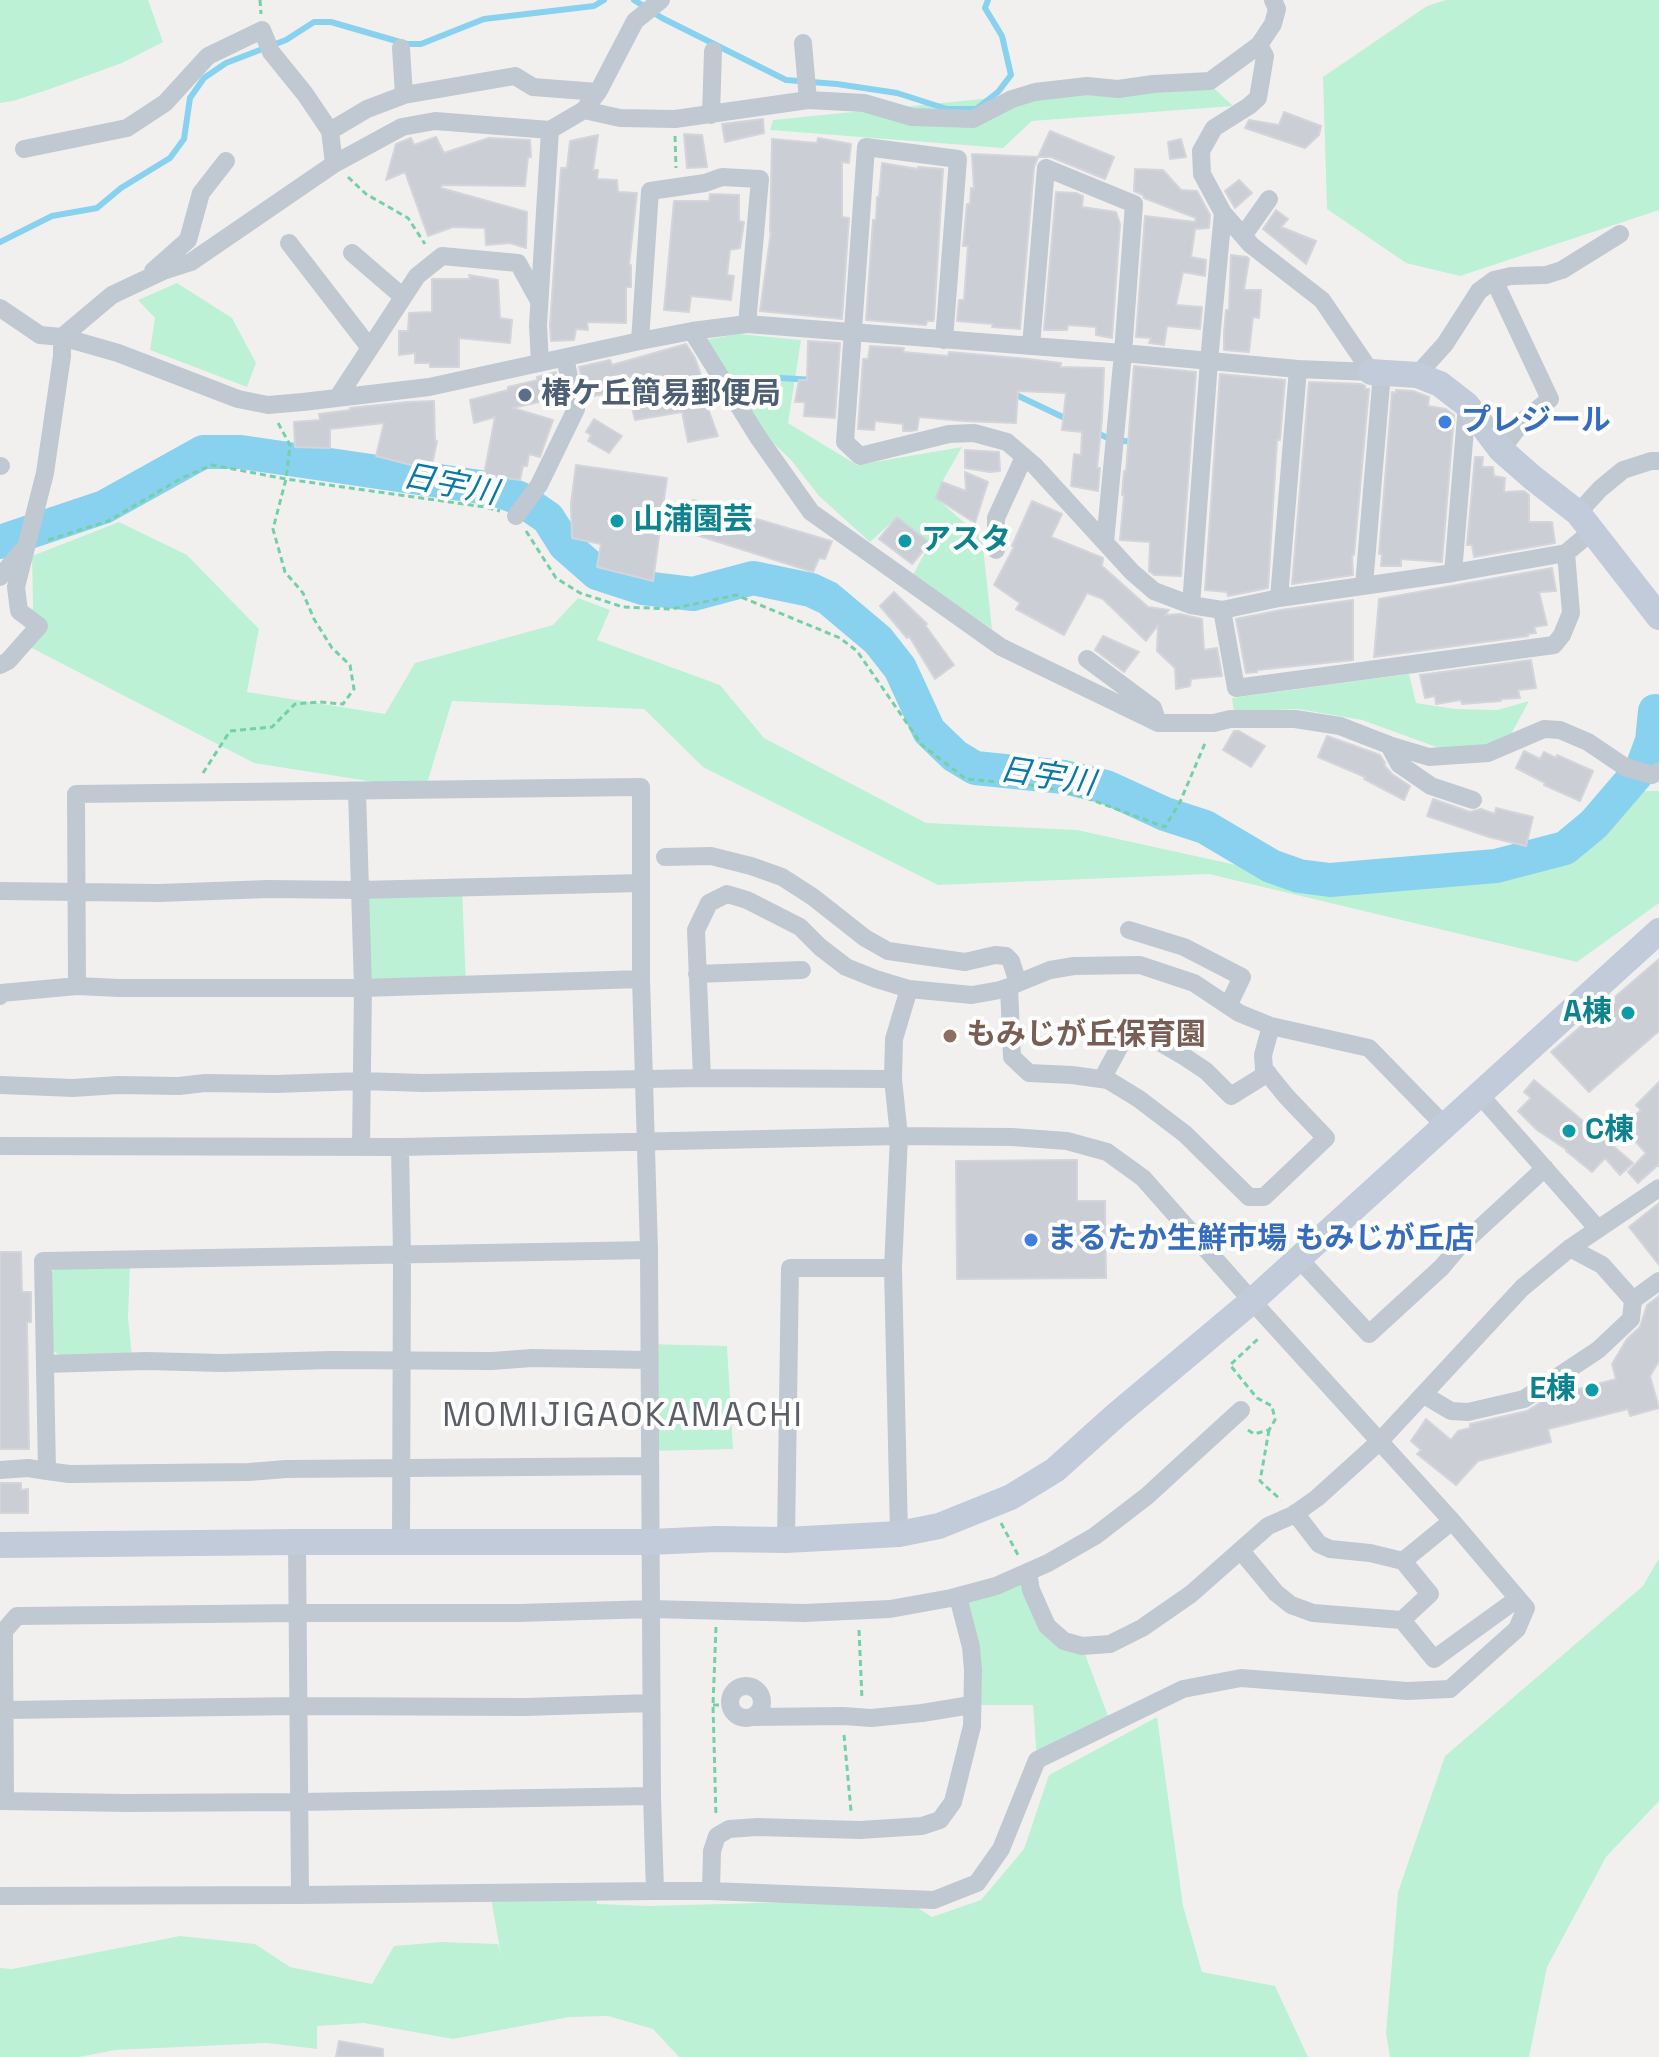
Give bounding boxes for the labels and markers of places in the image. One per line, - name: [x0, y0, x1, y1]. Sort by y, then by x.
- place label: 椿ケ丘簡易郵便局: [541, 377, 781, 413]
- marker: 椿ケ丘簡易郵便局: [516, 386, 534, 404]
- place label: プレジール: [1461, 404, 1611, 440]
- marker: プレジール: [1436, 413, 1454, 431]
- place label: 山浦園芸: [633, 503, 753, 539]
- marker: 山浦園芸: [608, 512, 626, 530]
- place label: アスタ: [921, 523, 1011, 559]
- marker: アスタ: [896, 532, 914, 550]
- place label: A棟: [1563, 995, 1612, 1031]
- marker: A棟: [1619, 1004, 1637, 1022]
- place label: もみじが丘保育園: [966, 1018, 1206, 1054]
- marker: もみじが丘保育園: [941, 1027, 959, 1045]
- place label: C棟: [1585, 1113, 1634, 1149]
- marker: C棟: [1560, 1122, 1578, 1140]
- place label: まるたか生鮮市場 もみじが丘店: [1047, 1222, 1475, 1258]
- marker: まるたか生鮮市場 もみじが丘店: [1022, 1231, 1040, 1249]
- place label: E棟: [1529, 1372, 1576, 1408]
- marker: E棟: [1583, 1381, 1601, 1399]

